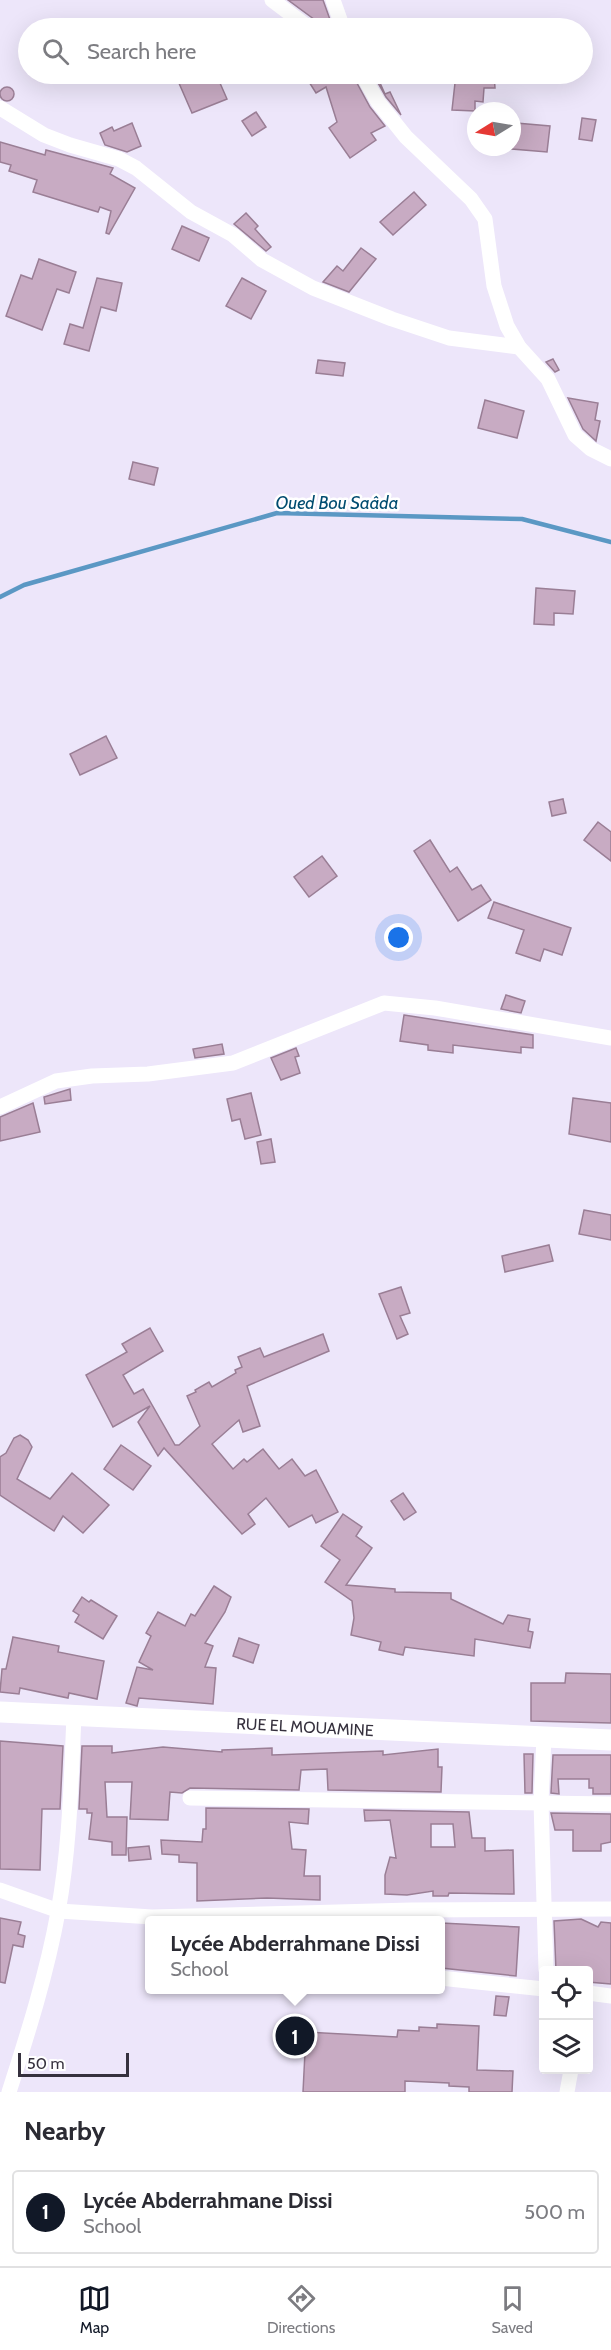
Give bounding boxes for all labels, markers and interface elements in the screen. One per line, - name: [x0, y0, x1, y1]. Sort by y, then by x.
- search box: [18, 18, 593, 84]
- icon: search: [39, 35, 72, 68]
- text: Search here: [87, 38, 196, 65]
- north arrow: [467, 102, 521, 156]
- water label: Oued Bou Saâda: [276, 492, 398, 514]
- your location: [384, 923, 413, 952]
- street label: RUE EL MOUAMINE: [236, 1714, 374, 1740]
- popup: [145, 1916, 445, 1994]
- text: Lycée Abderrahmane Dissi: [170, 1930, 420, 1957]
- text: School: [170, 1957, 229, 1981]
- map controls: [539, 1966, 593, 2074]
- button: locate: [539, 1966, 593, 2020]
- pin: 1: [276, 2014, 314, 2058]
- button: layers: [539, 2020, 593, 2074]
- scale bar: [18, 2050, 129, 2078]
- text: 50 m: [27, 2054, 64, 2073]
- text: Nearby: [24, 2115, 105, 2147]
- text: Lycée Abderrahmane Dissi: [83, 2187, 333, 2214]
- text: 1: [42, 2200, 49, 2224]
- text: 500 m: [524, 2200, 585, 2224]
- text: School: [83, 2214, 141, 2238]
- tab: Map: [78, 2282, 111, 2337]
- tab: Directions: [267, 2282, 335, 2337]
- tab: Saved: [491, 2282, 533, 2337]

